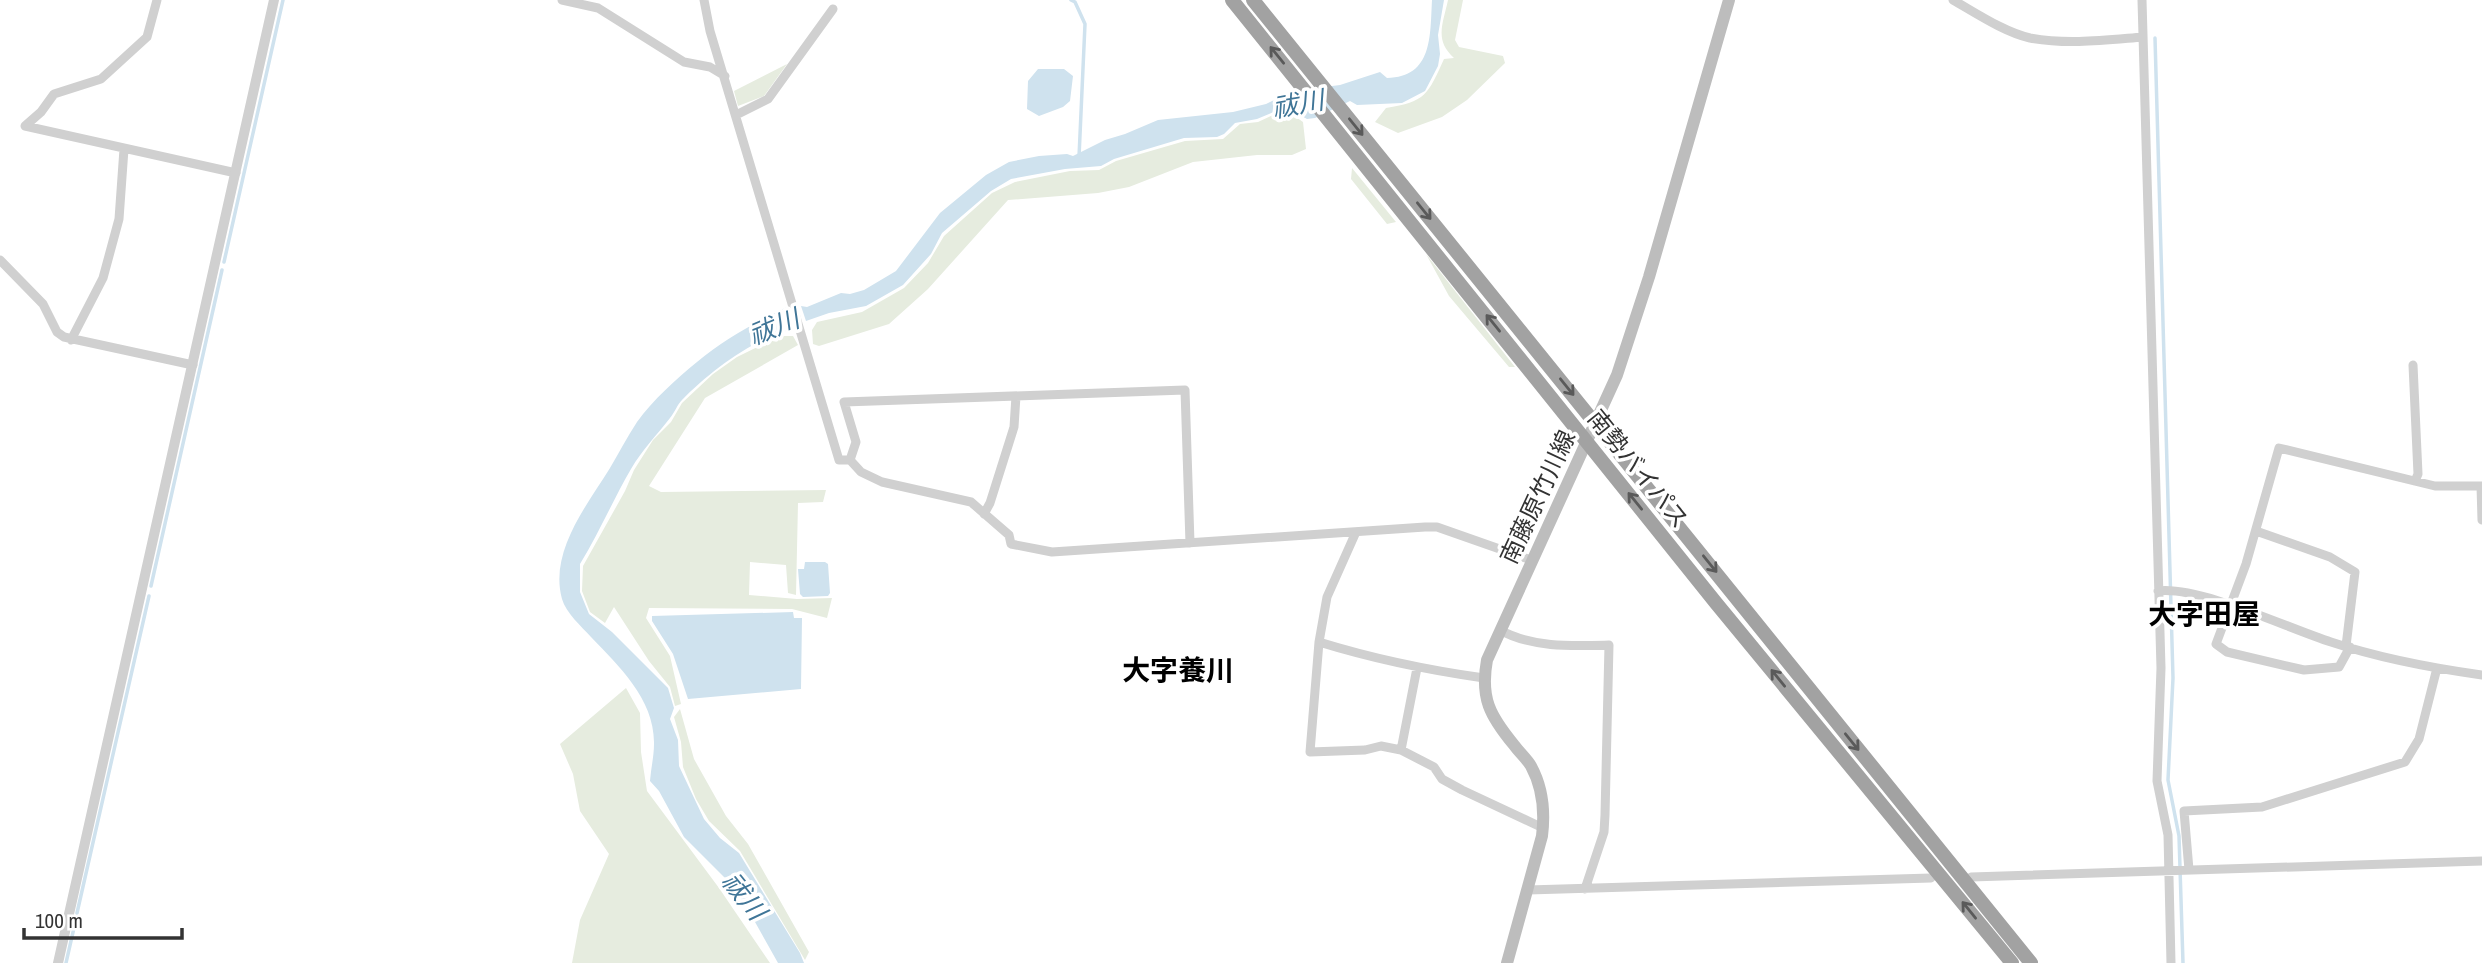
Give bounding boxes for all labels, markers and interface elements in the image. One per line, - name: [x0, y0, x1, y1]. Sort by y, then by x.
- one-way arrow: [1270, 47, 1285, 65]
- water label: 祓川: [1269, 81, 1330, 125]
- one-way arrow: [1348, 118, 1363, 136]
- one-way arrow: [1416, 201, 1431, 219]
- water label: 祓川: [743, 299, 807, 353]
- one-way arrow: [1485, 315, 1500, 333]
- one-way arrow: [1560, 378, 1575, 396]
- street label: 南勢バイパス: [1581, 403, 1696, 534]
- street label: 南藤原竹川線: [1492, 425, 1582, 569]
- one-way arrow: [1627, 492, 1643, 510]
- one-way arrow: [1702, 555, 1717, 573]
- district label: 大字田屋: [2148, 595, 2260, 633]
- district label: 大字養川: [1122, 651, 1234, 689]
- one-way arrow: [1770, 669, 1786, 687]
- one-way arrow: [1844, 732, 1859, 751]
- water label: 祓川: [714, 864, 776, 929]
- scale bar: [24, 897, 182, 941]
- one-way arrow: [1961, 902, 1977, 920]
- text: 100 m: [35, 906, 83, 935]

